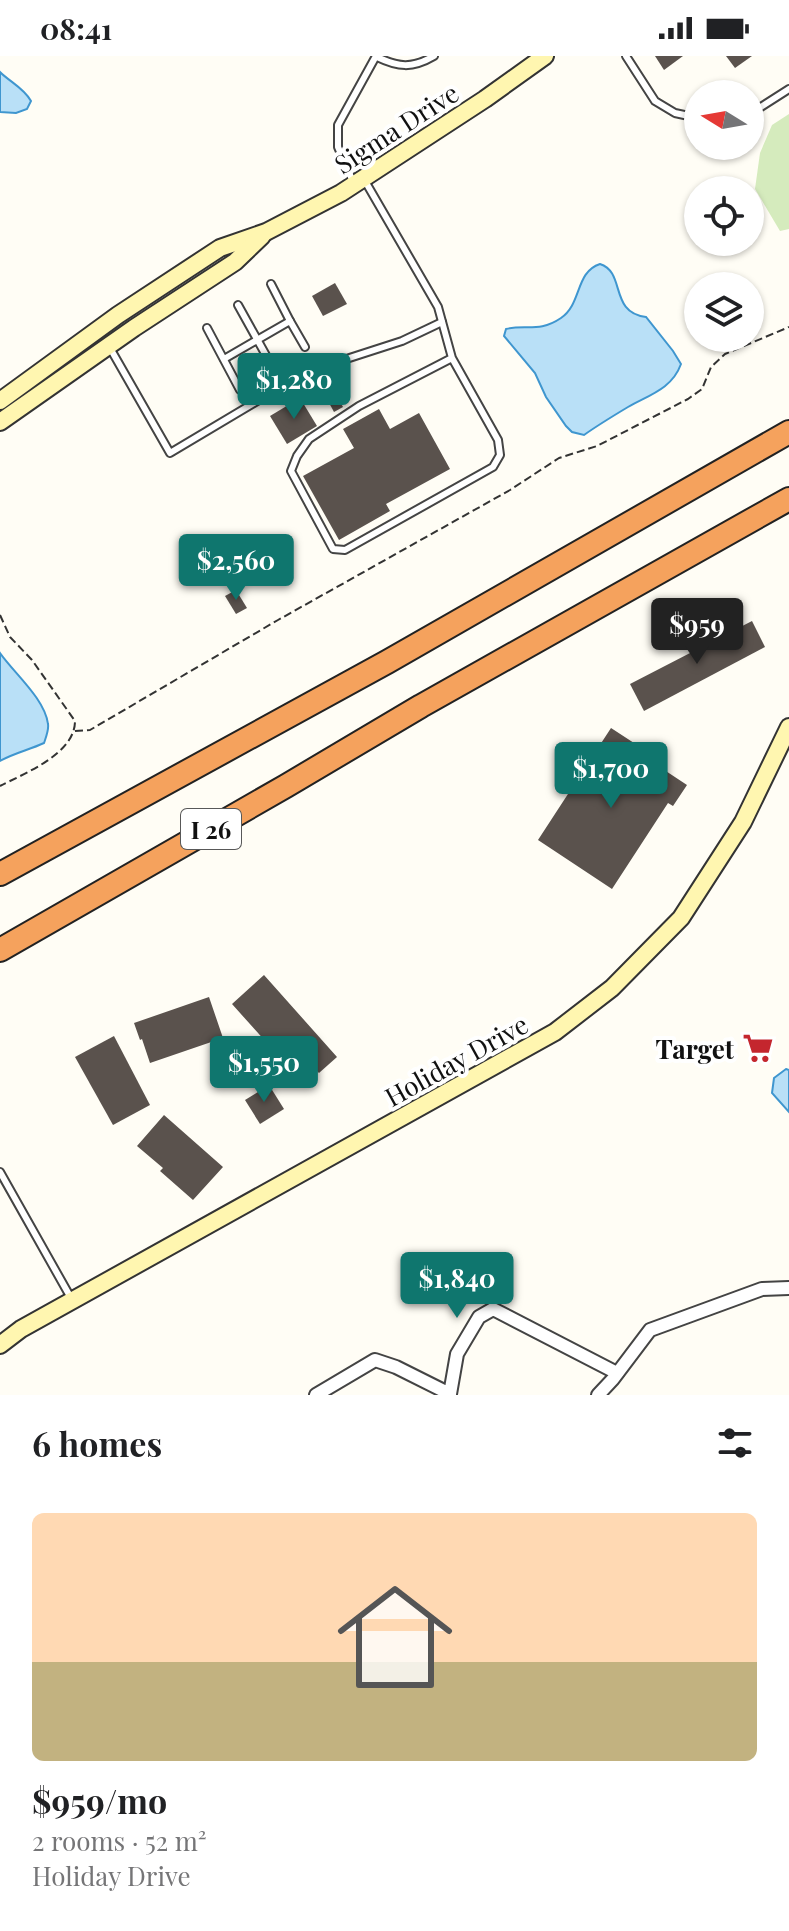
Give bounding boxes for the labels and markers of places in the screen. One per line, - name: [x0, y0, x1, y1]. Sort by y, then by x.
- pin: $1,280: [229, 353, 359, 421]
- pin: $2,560: [171, 534, 301, 602]
- pin: $959: [650, 598, 744, 666]
- pin: $1,700: [546, 742, 676, 810]
- place label: Target: [655, 1031, 735, 1066]
- supermarket icon: Target: [741, 1031, 775, 1065]
- pin: $1,550: [199, 1036, 329, 1104]
- pin: $1,840: [392, 1252, 522, 1320]

